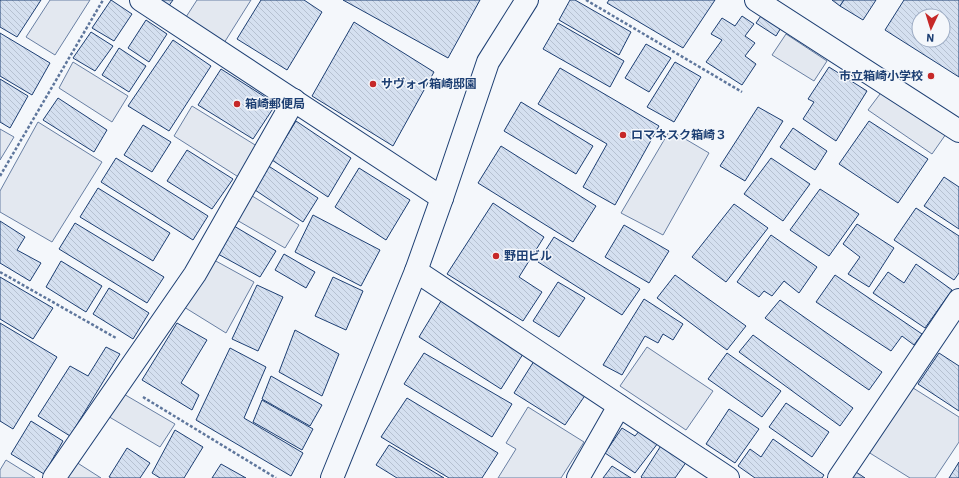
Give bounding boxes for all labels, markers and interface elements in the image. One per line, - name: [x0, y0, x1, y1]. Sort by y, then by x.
- north arrow: [911, 8, 951, 48]
- text: N: [926, 31, 935, 45]
- place label: 市立箱崎小学校: [839, 68, 923, 83]
- marker: 市立箱崎小学校: [926, 71, 936, 81]
- place label: サヴォイ箱崎邸園: [381, 76, 477, 91]
- marker: サヴォイ箱崎邸園: [368, 79, 378, 89]
- place label: 箱崎郵便局: [245, 96, 305, 111]
- marker: 箱崎郵便局: [232, 99, 242, 109]
- place label: ロマネスク箱崎３: [631, 127, 727, 142]
- marker: ロマネスク箱崎３: [618, 130, 628, 140]
- place label: 野田ビル: [504, 248, 552, 263]
- marker: 野田ビル: [491, 251, 501, 261]

